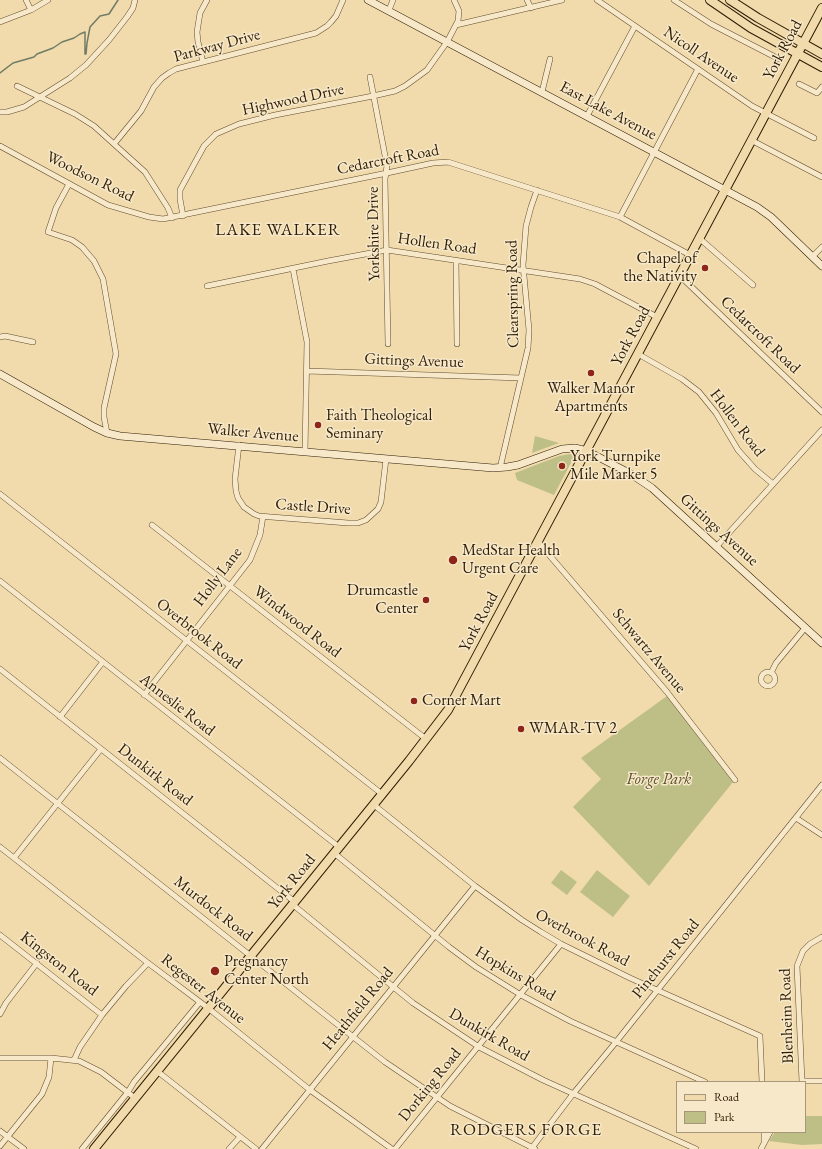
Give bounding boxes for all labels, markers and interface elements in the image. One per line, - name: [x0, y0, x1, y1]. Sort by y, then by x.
- street label: York Road: [759, 17, 807, 83]
- street label: Nicoll Avenue: [659, 23, 743, 87]
- street label: Parkway Drive: [172, 25, 262, 67]
- street label: East Lake Avenue: [556, 77, 660, 145]
- street label: Highwood Drive: [240, 80, 346, 120]
- street label: Cedarcroft Road: [335, 141, 441, 179]
- street label: Woodson Road: [43, 148, 137, 206]
- street label: Yorkshire Drive: [364, 186, 384, 282]
- district label: LAKE WALKER: [215, 220, 341, 240]
- street label: Hollen Road: [396, 229, 478, 259]
- street label: Clearspring Road: [502, 240, 524, 348]
- place label: Chapel of the Nativity: [623, 249, 697, 287]
- marker: Chapel of the Nativity: [700, 263, 710, 273]
- street label: Cedarcroft Road: [716, 292, 804, 378]
- street label: York Road: [607, 303, 655, 369]
- street label: Gittings Avenue: [364, 350, 464, 372]
- marker: Walker Manor Apartments: [586, 368, 596, 378]
- place label: Walker Manor Apartments: [547, 379, 635, 417]
- street label: Hollen Road: [705, 385, 769, 461]
- place label: Faith Theological Seminary: [326, 406, 432, 444]
- street label: Walker Avenue: [207, 419, 299, 447]
- marker: Faith Theological Seminary: [313, 420, 323, 430]
- place label: York Turnpike Mile Marker 5: [570, 447, 661, 485]
- marker: York Turnpike Mile Marker 5: [557, 461, 567, 471]
- street label: Gittings Avenue: [676, 490, 762, 570]
- street label: Castle Drive: [275, 495, 351, 519]
- place label: MedStar Health Urgent Care: [462, 541, 560, 579]
- street label: Holly Lane: [190, 544, 246, 610]
- marker: MedStar Health Urgent Care: [447, 554, 459, 566]
- place label: Drumcastle Center: [347, 581, 418, 619]
- street label: Windwood Road: [249, 582, 345, 662]
- street label: York Road: [455, 589, 503, 655]
- street label: Overbrook Road: [152, 594, 246, 674]
- marker: Drumcastle Center: [421, 595, 431, 605]
- street label: Schwartz Avenue: [608, 605, 690, 697]
- street label: Anneslie Road: [136, 670, 218, 740]
- place label: Corner Mart: [422, 691, 501, 711]
- marker: Corner Mart: [409, 696, 419, 706]
- place label: WMAR-TV 2: [529, 719, 617, 739]
- marker: WMAR-TV 2: [516, 724, 526, 734]
- street label: Dunkirk Road: [114, 740, 196, 810]
- park label: Forge Park: [627, 770, 691, 790]
- street label: York Road: [264, 851, 320, 913]
- street label: Murdock Road: [170, 872, 256, 946]
- street label: Overbrook Road: [532, 905, 632, 971]
- street label: Pinehurst Road: [628, 916, 704, 1002]
- street label: Kingston Road: [16, 928, 102, 1000]
- street label: Hopkins Road: [471, 942, 559, 1006]
- street label: Regester Avenue: [157, 950, 249, 1028]
- place label: Pregnancy Center North: [224, 952, 309, 990]
- street label: Heathfield Road: [318, 963, 398, 1055]
- marker: Pregnancy Center North: [209, 965, 221, 977]
- street label: Blenheim Road: [776, 968, 798, 1064]
- street label: Dunkirk Road: [445, 1004, 533, 1066]
- street label: Dorking Road: [395, 1044, 465, 1126]
- legend: [676, 1081, 806, 1133]
- text: Road: [714, 1089, 739, 1105]
- text: Park: [714, 1109, 734, 1125]
- district label: RODGERS FORGE: [450, 1120, 602, 1140]

